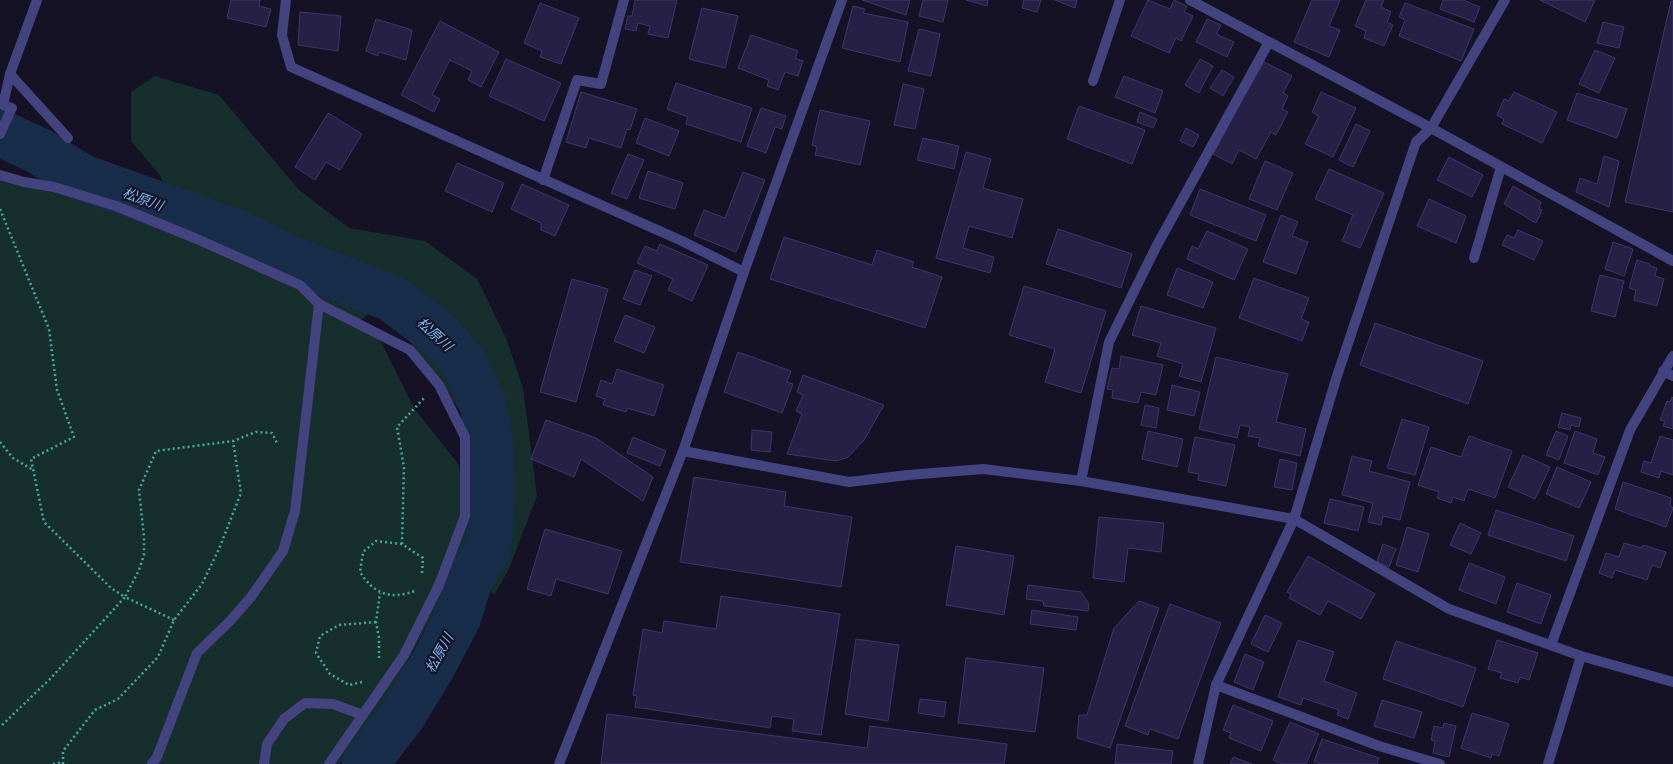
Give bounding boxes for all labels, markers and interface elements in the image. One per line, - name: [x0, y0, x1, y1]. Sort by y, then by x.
- water label: 松原川: [120, 183, 168, 215]
- water label: 松原川: [413, 313, 458, 356]
- water label: 松原川: [421, 629, 458, 676]

